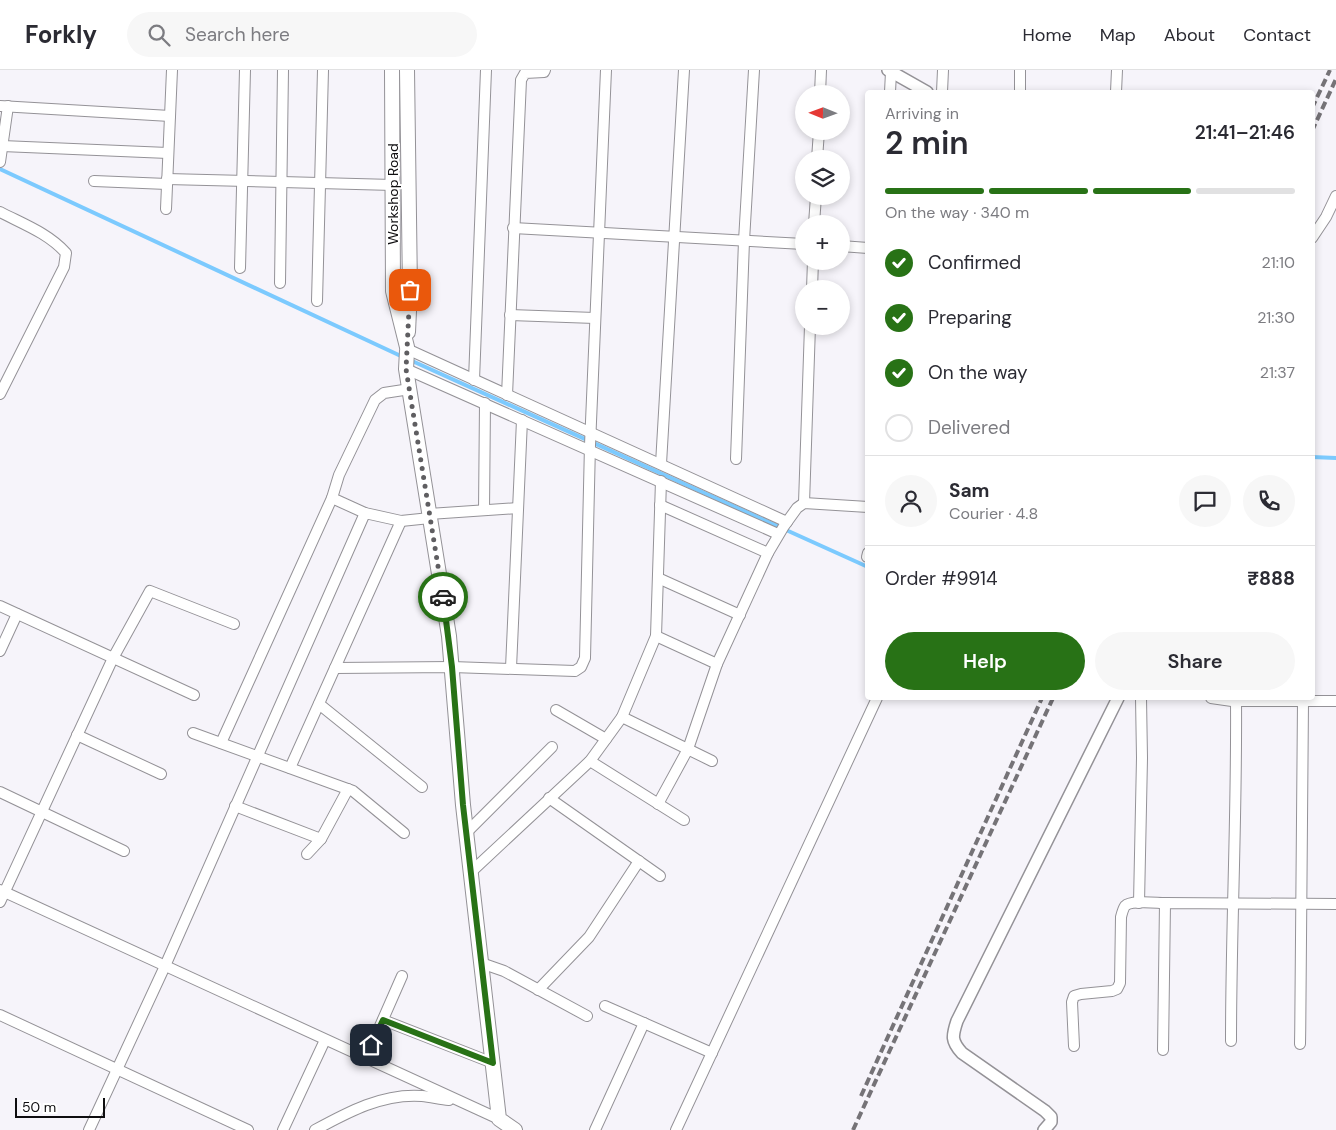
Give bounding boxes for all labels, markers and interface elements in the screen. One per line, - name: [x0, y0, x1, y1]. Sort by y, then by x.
- search box: [127, 12, 477, 57]
- text: Forkly: [25, 19, 97, 50]
- icon: search: [145, 21, 173, 49]
- text: Search here: [185, 22, 290, 47]
- text: Home: [1022, 23, 1072, 47]
- text: Map: [1100, 23, 1136, 47]
- text: About: [1164, 23, 1215, 47]
- text: Contact: [1243, 23, 1311, 47]
- north arrow: [795, 85, 850, 140]
- map controls: [795, 85, 850, 335]
- text: Arriving in: [885, 103, 959, 124]
- text: 21:41–21:46: [1195, 120, 1295, 145]
- text: 2 min: [885, 122, 969, 164]
- street label: Workshop Road: [384, 143, 402, 245]
- button: layers: [795, 150, 850, 205]
- text: On the way · 340 m: [885, 202, 1029, 223]
- button: +: [795, 215, 850, 270]
- icon: check: [885, 249, 913, 277]
- text: Confirmed: [928, 250, 1021, 275]
- text: 21:10: [1262, 252, 1295, 273]
- pin: [389, 269, 431, 311]
- icon: bag: [396, 276, 424, 304]
- button: −: [795, 280, 850, 335]
- icon: check: [885, 304, 913, 332]
- text: Preparing: [928, 305, 1012, 330]
- text: 21:30: [1257, 307, 1295, 328]
- icon: check: [885, 359, 913, 387]
- text: On the way: [928, 360, 1028, 385]
- text: 21:37: [1260, 362, 1295, 383]
- text: Delivered: [928, 415, 1010, 440]
- button: person: [885, 475, 937, 527]
- button: chat: [1179, 475, 1231, 527]
- button: phone: [1243, 475, 1295, 527]
- text: Sam: [949, 478, 990, 503]
- text: Courier · 4.8: [949, 503, 1038, 524]
- text: Order #9914: [885, 566, 997, 591]
- text: ₹888: [1247, 566, 1295, 591]
- courier: [418, 572, 468, 622]
- icon: car: [429, 583, 457, 611]
- button: Help: [885, 632, 1085, 690]
- button: Share: [1095, 632, 1295, 690]
- pin: [350, 1024, 392, 1066]
- icon: home: [357, 1031, 385, 1059]
- scale bar: [15, 1095, 105, 1118]
- text: 50 m: [22, 1098, 56, 1116]

